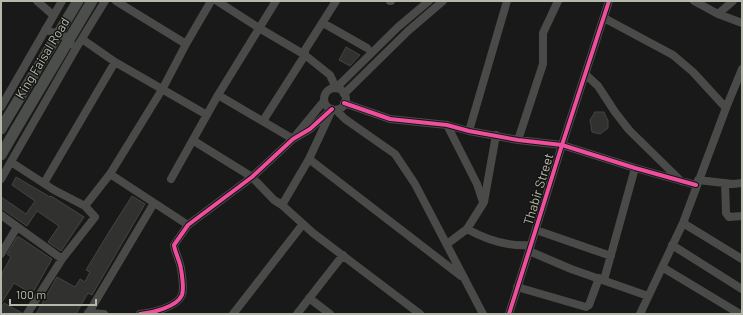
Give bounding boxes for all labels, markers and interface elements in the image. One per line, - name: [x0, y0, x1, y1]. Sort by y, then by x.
- street label: King Faisal Road: [11, 14, 73, 102]
- street label: Thabir Street: [519, 151, 557, 227]
- scale bar: [10, 281, 96, 307]
- text: 100 m: [16, 287, 46, 301]

